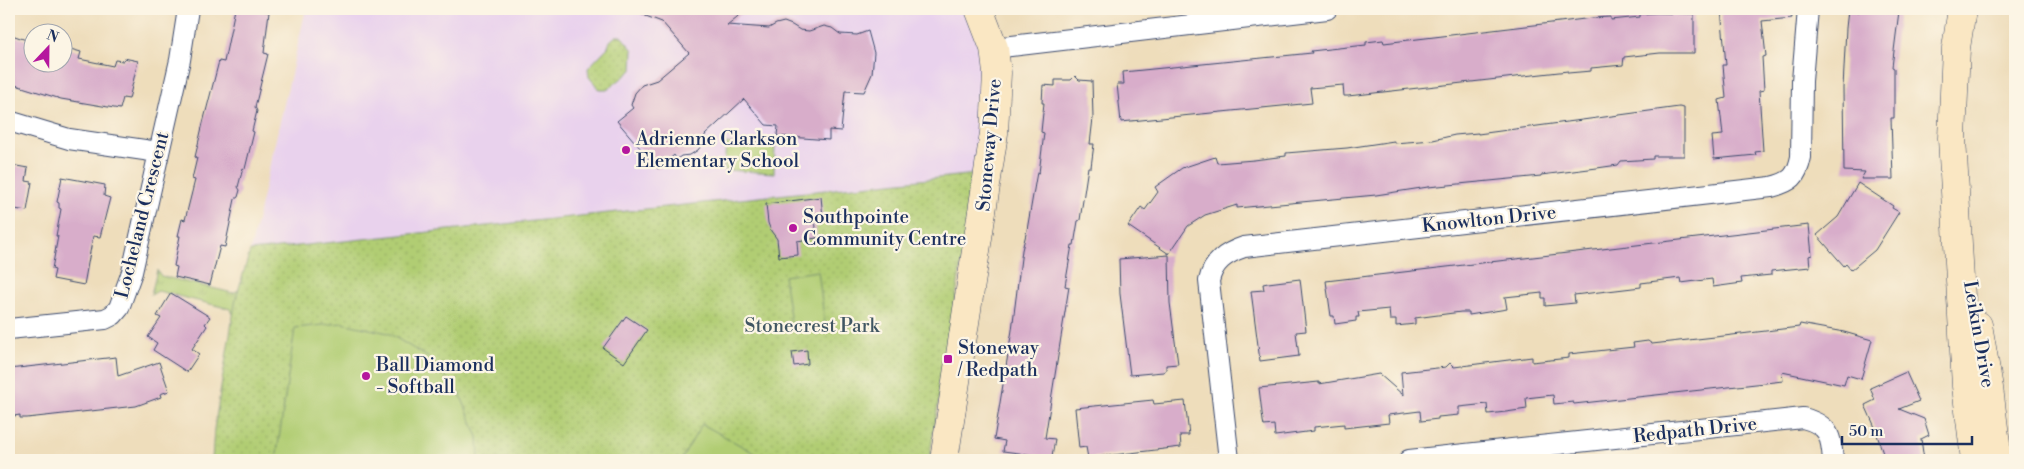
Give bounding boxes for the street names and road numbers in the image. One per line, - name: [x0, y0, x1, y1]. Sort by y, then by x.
- street label: Stoneway Drive: [971, 78, 1007, 212]
- street label: Locheland Crescent: [110, 129, 174, 301]
- street label: Knowlton Drive: [1421, 200, 1557, 238]
- street label: Leikin Drive: [1958, 279, 2000, 389]
- street label: Redpath Drive: [1632, 412, 1758, 448]

